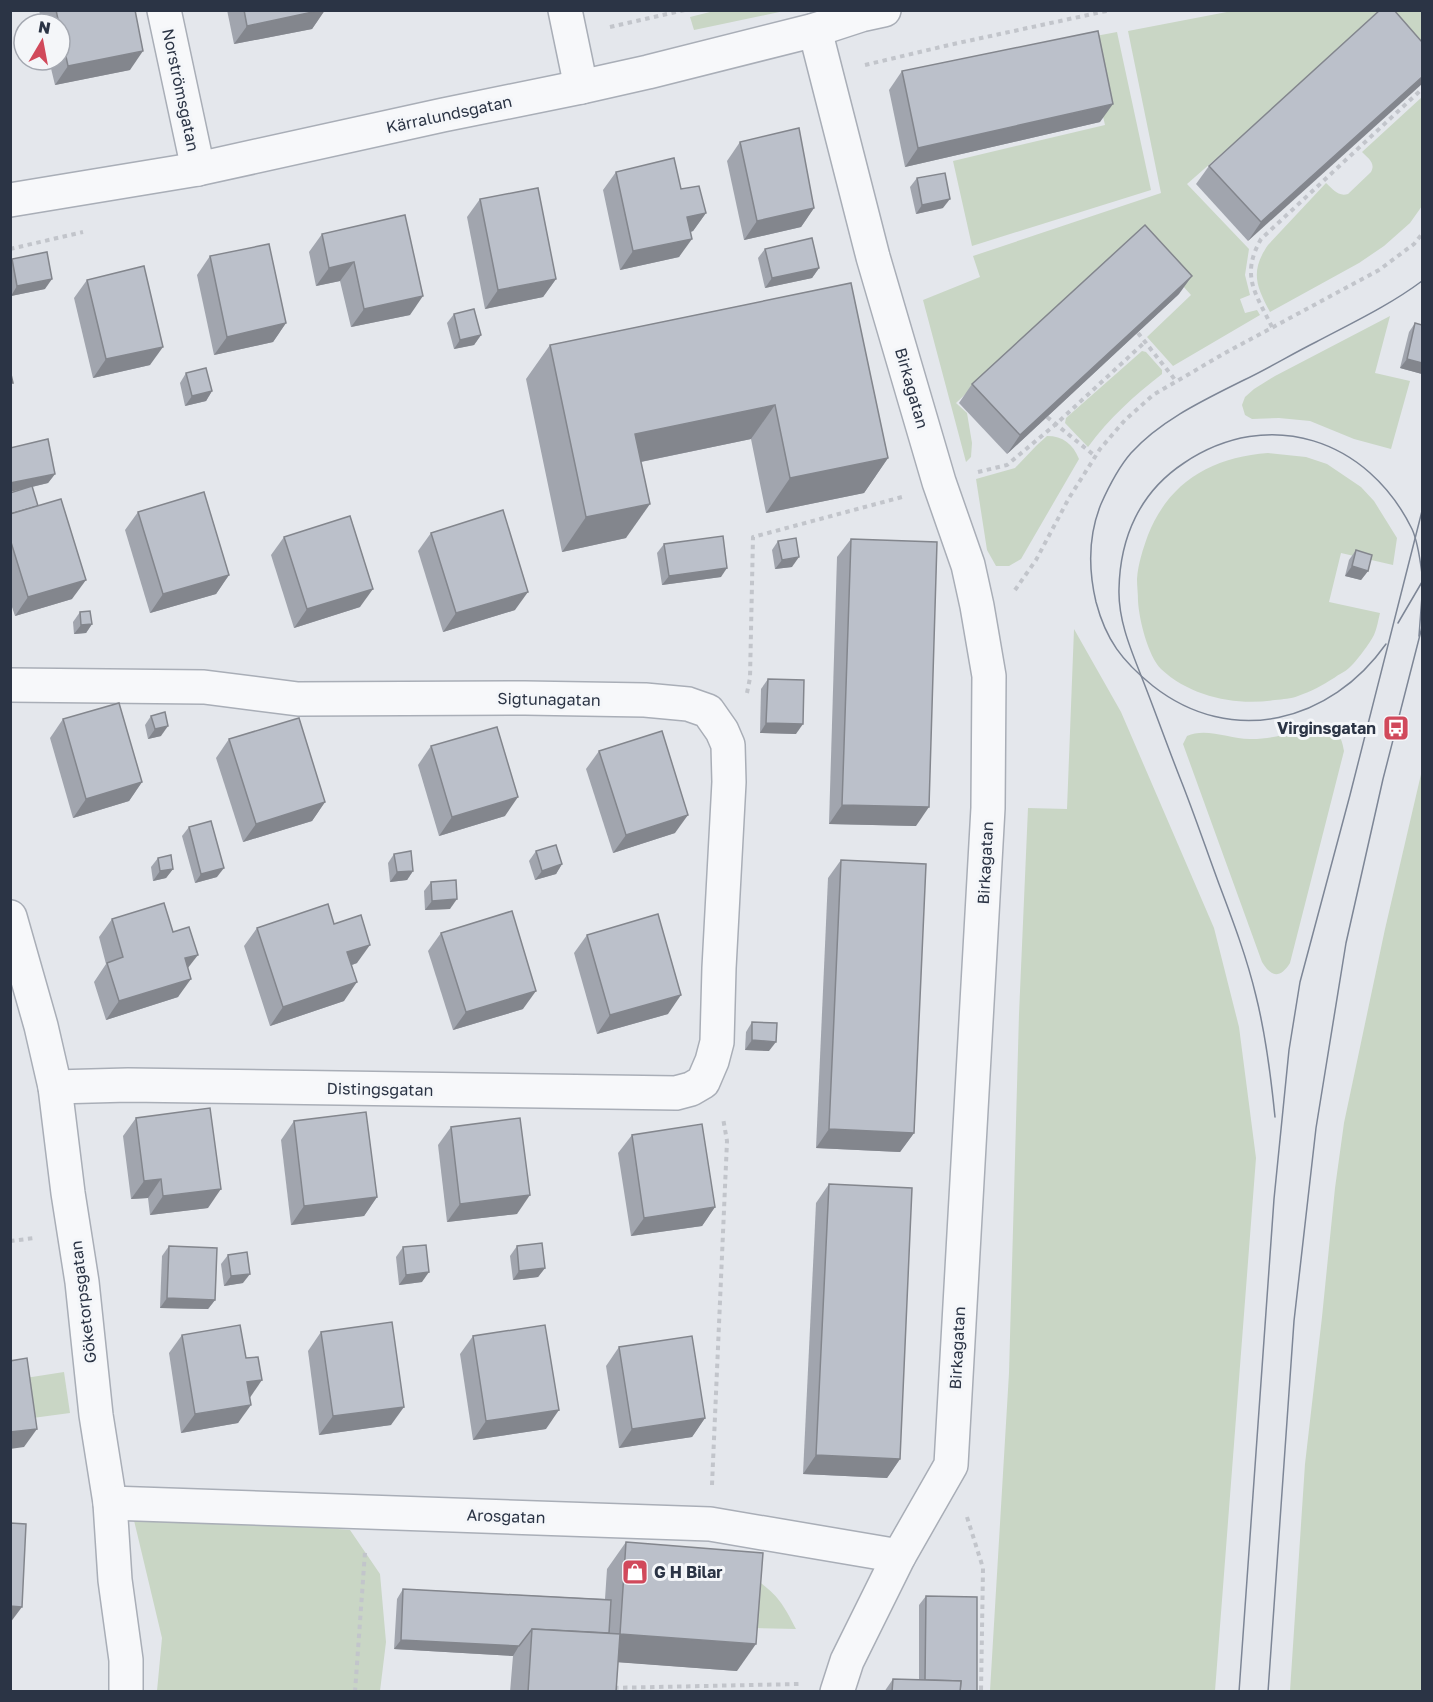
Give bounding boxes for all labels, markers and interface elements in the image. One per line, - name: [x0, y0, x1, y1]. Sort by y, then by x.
- north arrow: [12, 12, 72, 72]
- text: N: [37, 16, 52, 38]
- street label: Norströmsgatan: [158, 27, 204, 153]
- street label: Kärralundsgatan: [384, 91, 514, 137]
- street label: Birkagatan: [891, 345, 933, 431]
- street label: Sigtunagatan: [497, 688, 601, 710]
- bus stop icon: Virginsgatan: [1381, 713, 1411, 743]
- place label: Virginsgatan: [1277, 718, 1376, 738]
- street label: Birkagatan: [973, 821, 997, 905]
- street label: Distingsgatan: [326, 1078, 434, 1100]
- street label: Göketorpsgatan: [66, 1240, 100, 1364]
- street label: Birkagatan: [945, 1306, 969, 1390]
- street label: Arosgatan: [466, 1505, 546, 1527]
- shop icon: G H Bilar: [620, 1557, 650, 1587]
- place label: G H Bilar: [654, 1562, 722, 1582]

